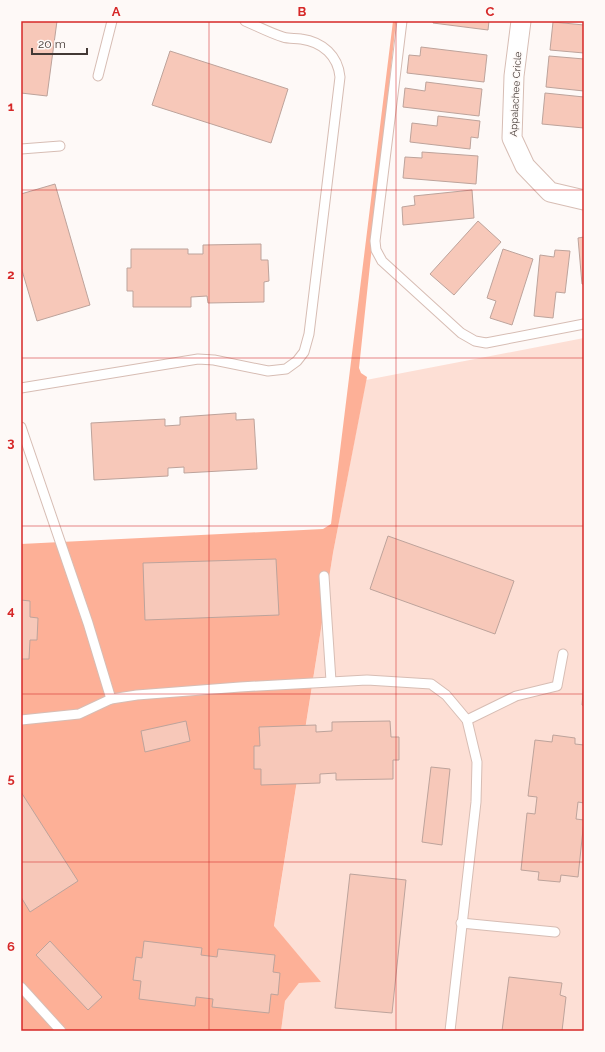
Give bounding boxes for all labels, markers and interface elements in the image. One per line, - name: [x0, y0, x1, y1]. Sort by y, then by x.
- text: A: [112, 4, 121, 19]
- text: B: [298, 4, 307, 19]
- text: C: [486, 4, 495, 19]
- scale bar: [32, 30, 87, 56]
- text: 20 m: [38, 37, 66, 51]
- street label: Appalachee Cricle: [508, 51, 523, 137]
- text: 1: [8, 99, 15, 114]
- text: 2: [7, 267, 15, 282]
- text: 3: [7, 435, 15, 450]
- text: 4: [7, 603, 15, 618]
- text: 5: [7, 771, 15, 786]
- text: 6: [7, 939, 15, 954]

